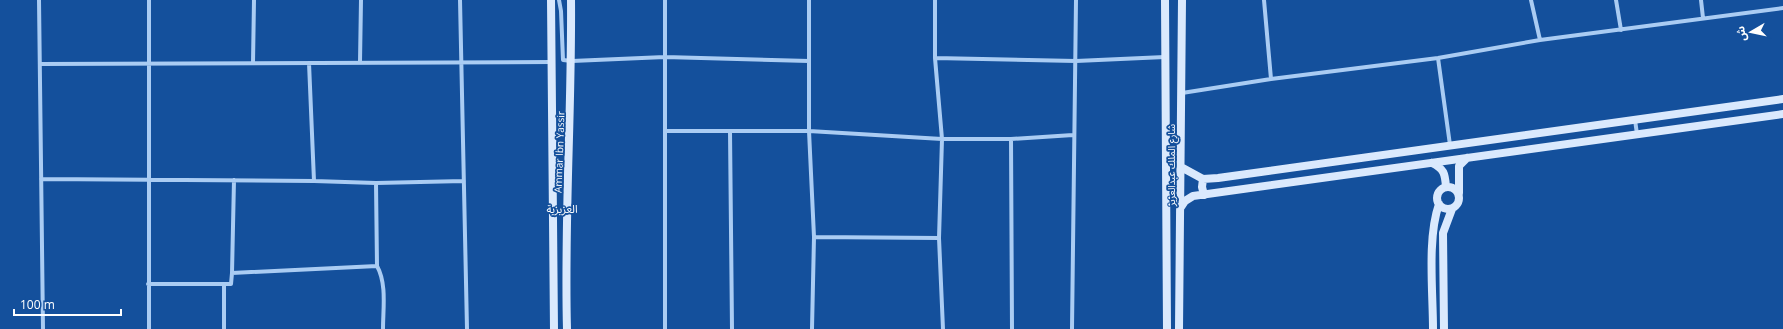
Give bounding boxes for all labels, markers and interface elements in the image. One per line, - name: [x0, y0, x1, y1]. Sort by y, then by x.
- north arrow: [1731, 12, 1771, 52]
- text: ش: [1732, 25, 1749, 42]
- street label: Ammar Ibn Yassir: [551, 111, 567, 193]
- street label: شارع الملك عبدالعزيز: [1164, 124, 1179, 207]
- district label: العزيزية: [546, 201, 578, 216]
- scale bar: [14, 291, 121, 317]
- text: 100 m: [20, 296, 55, 313]

